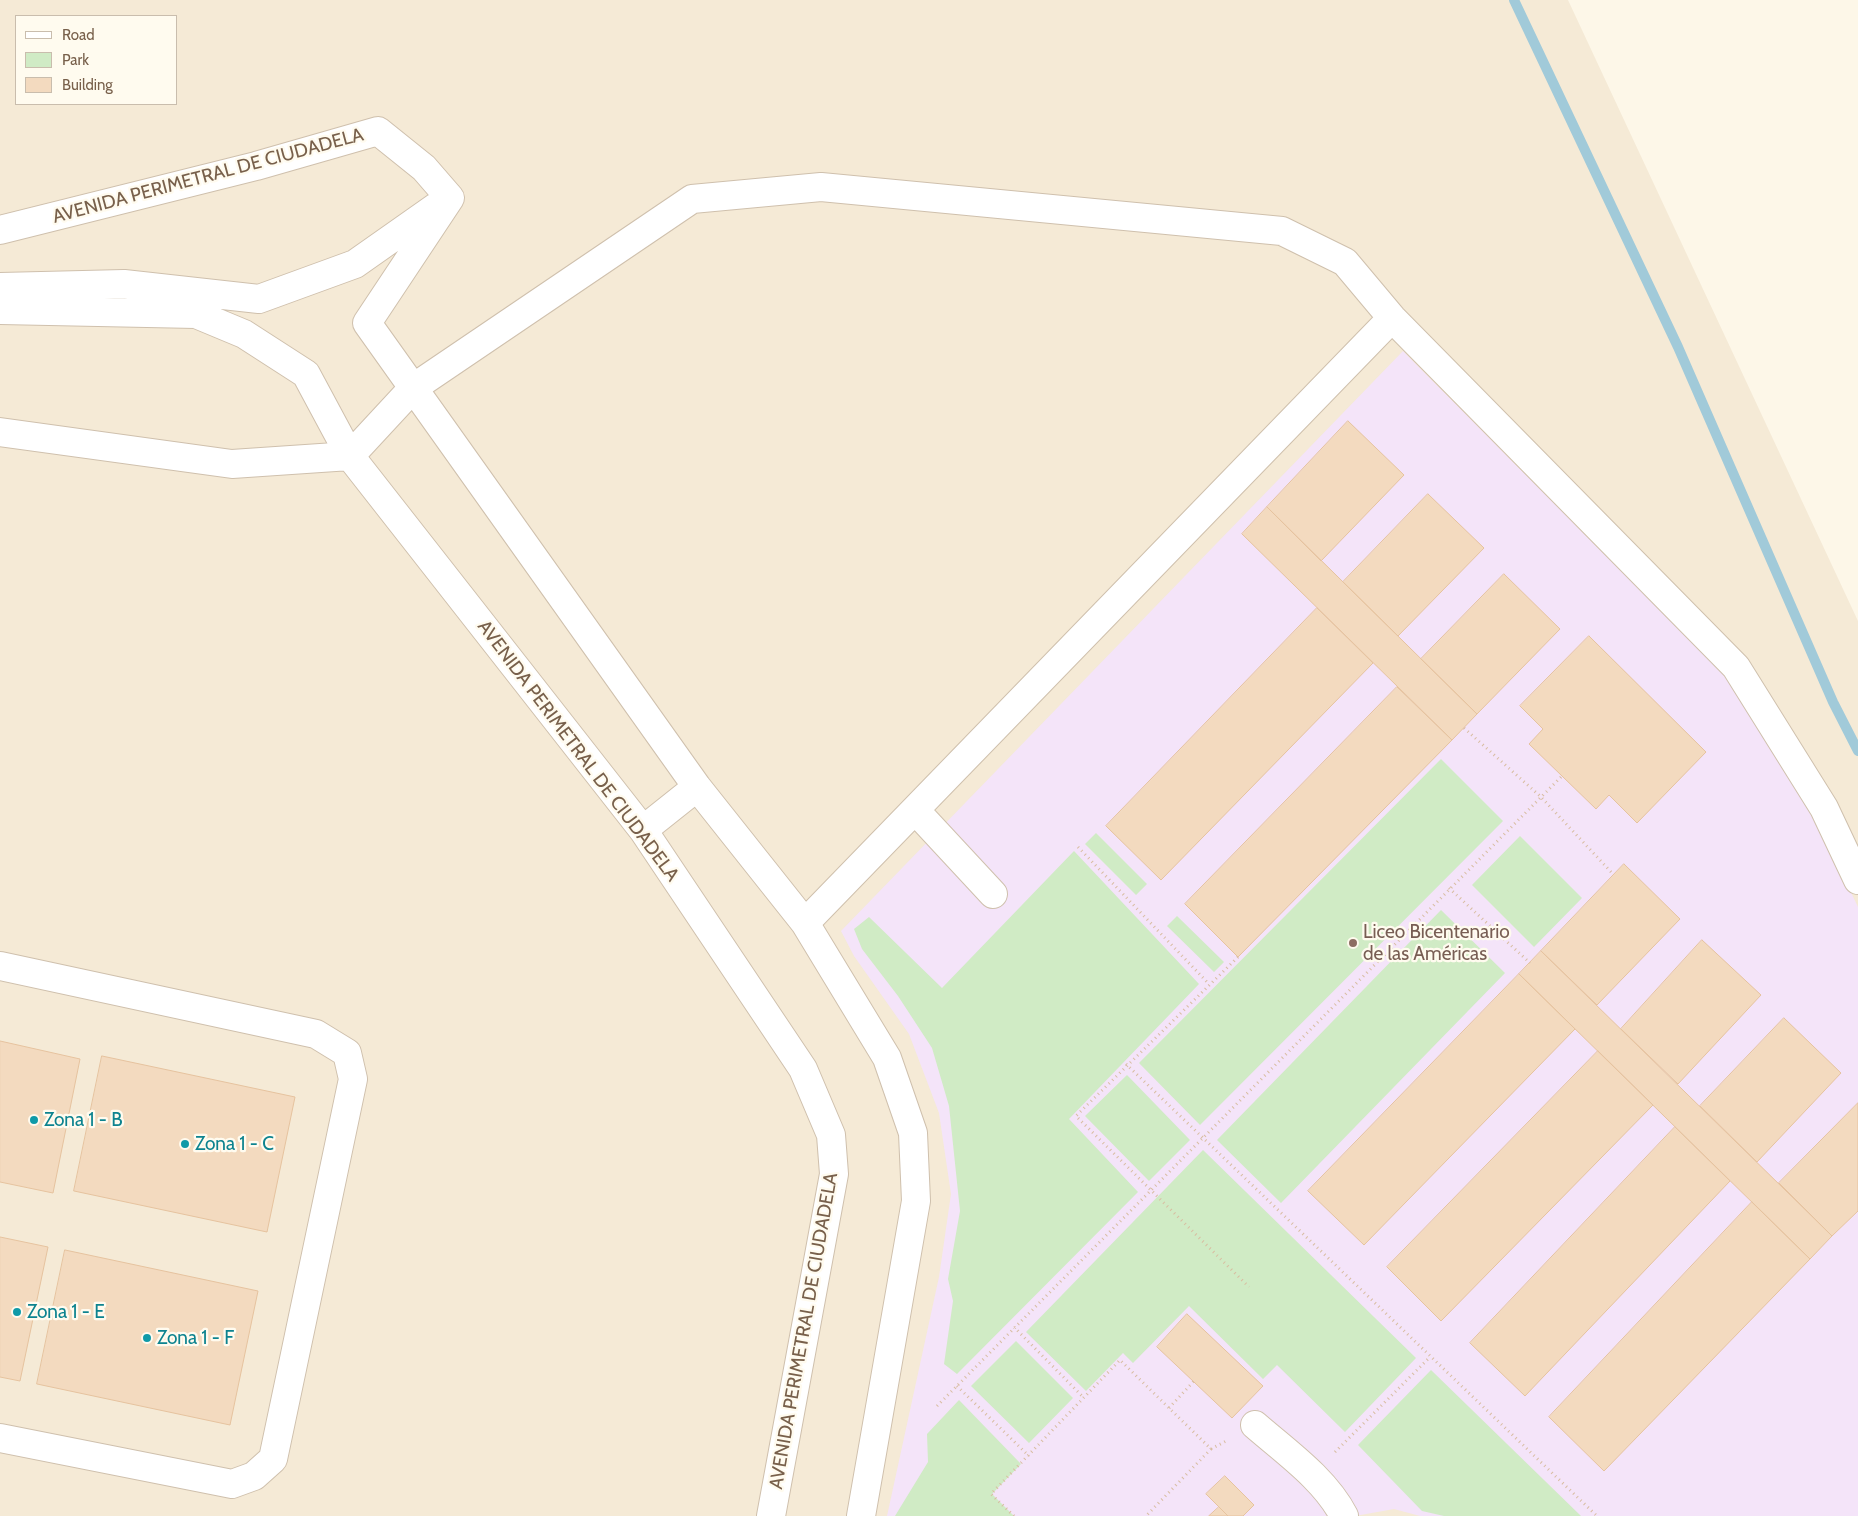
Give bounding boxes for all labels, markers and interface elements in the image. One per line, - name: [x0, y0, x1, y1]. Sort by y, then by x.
- legend: [15, 15, 178, 105]
- text: Road: [62, 26, 95, 44]
- text: Park: [62, 51, 89, 69]
- text: Building: [62, 76, 113, 94]
- street label: AVENIDA PERIMETRAL DE CIUDADELA: [50, 123, 366, 229]
- street label: AVENIDA PERIMETRAL DE CIUDADELA: [472, 616, 684, 886]
- place label: Liceo Bicentenario de las Américas: [1363, 921, 1510, 965]
- marker: Liceo Bicentenario de las Américas: [1347, 937, 1359, 949]
- place label: Zona 1 - B: [44, 1109, 122, 1131]
- marker: Zona 1 - B: [28, 1114, 40, 1126]
- place label: Zona 1 - C: [195, 1133, 274, 1155]
- marker: Zona 1 - C: [179, 1138, 191, 1150]
- street label: AVENIDA PERIMETRAL DE CIUDADELA: [765, 1171, 843, 1491]
- place label: Zona 1 - E: [27, 1301, 105, 1323]
- marker: Zona 1 - E: [11, 1306, 23, 1318]
- place label: Zona 1 - F: [157, 1327, 234, 1349]
- marker: Zona 1 - F: [141, 1332, 153, 1344]

